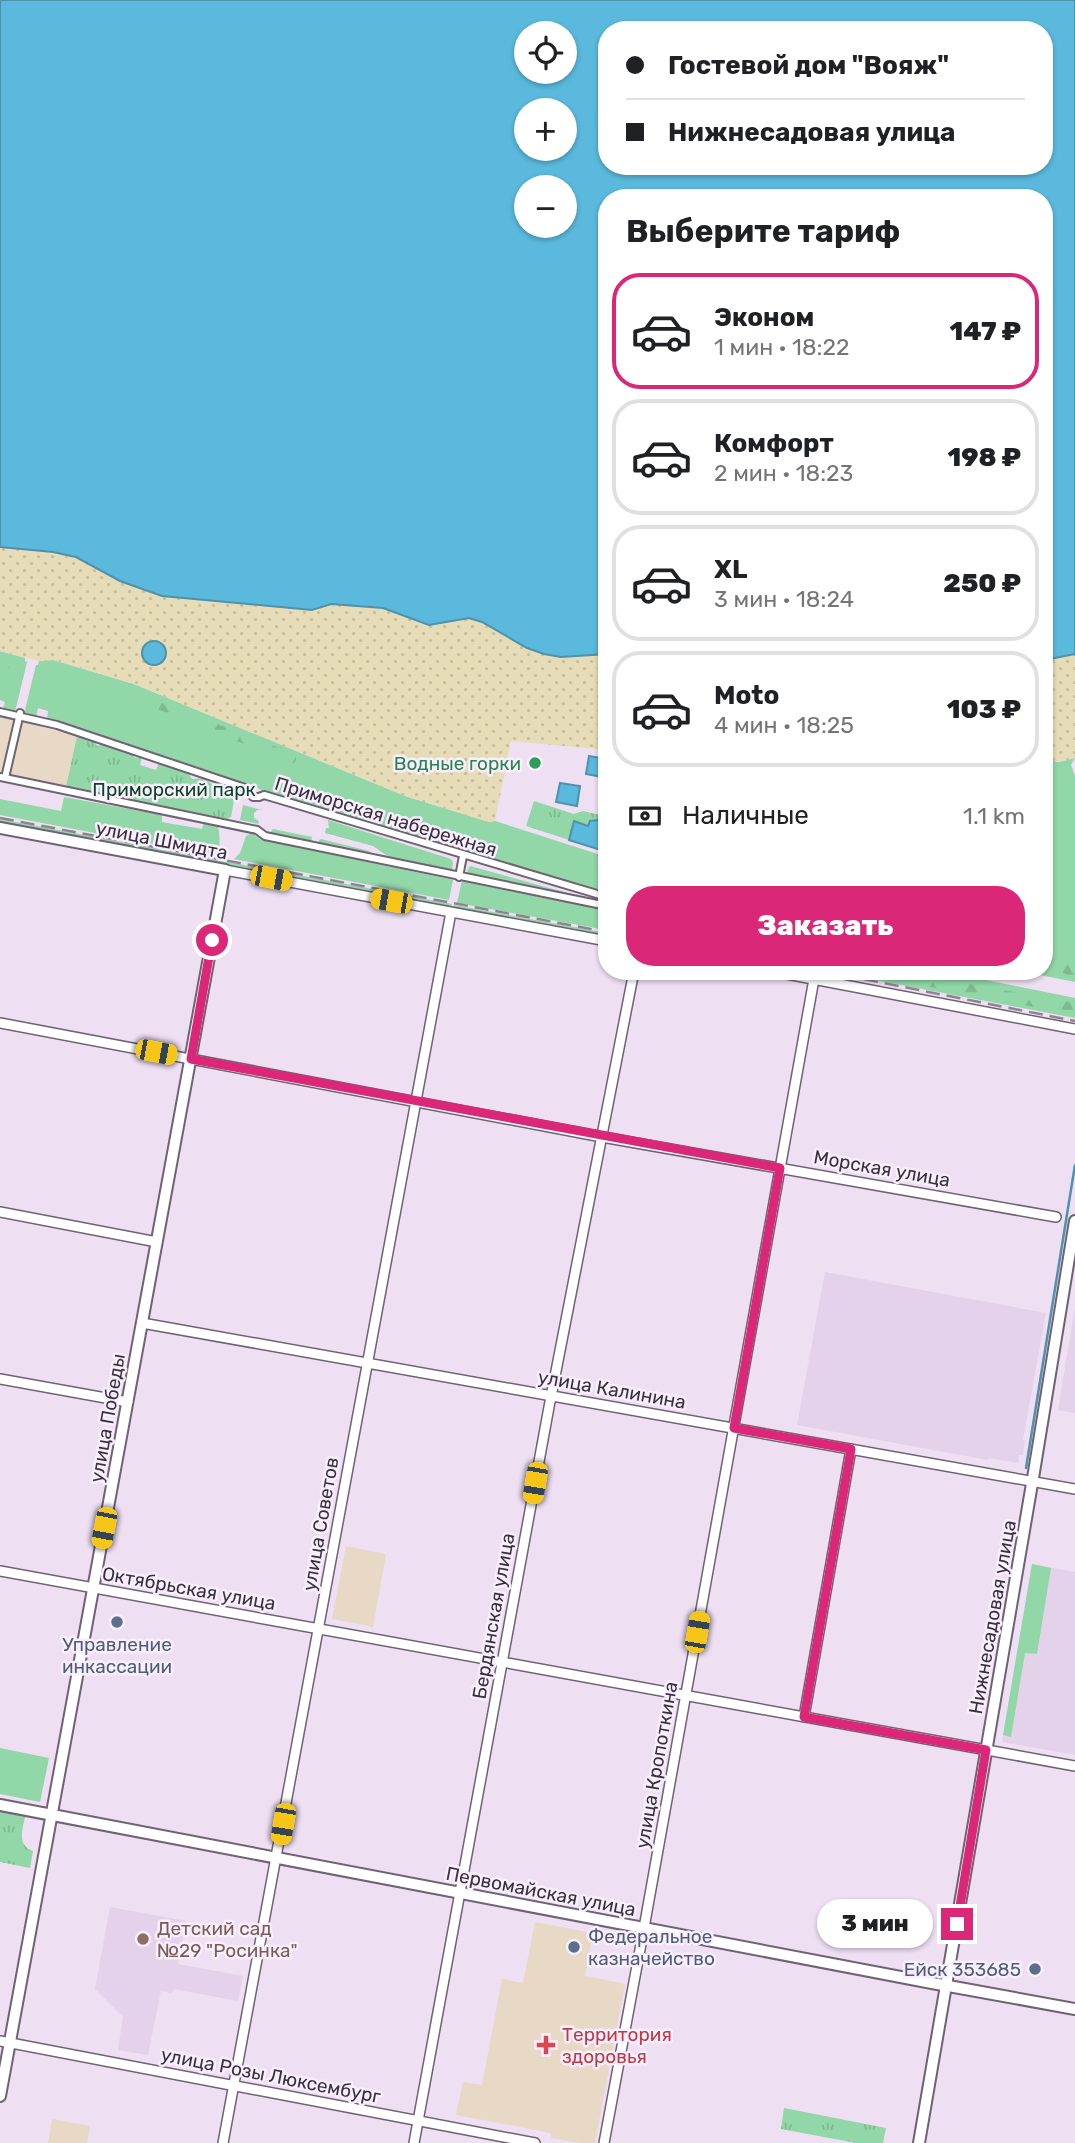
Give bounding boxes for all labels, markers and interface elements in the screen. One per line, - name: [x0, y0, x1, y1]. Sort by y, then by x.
- map controls: [514, 21, 577, 238]
- button: locate: [514, 21, 577, 84]
- text: Гостевой дом "Вояж": [668, 50, 949, 81]
- button: +: [514, 98, 577, 161]
- text: Нижнесадовая улица: [668, 117, 955, 148]
- button: −: [514, 175, 577, 238]
- text: Выберите тариф: [626, 212, 900, 250]
- icon: car: [630, 300, 693, 363]
- text: Эконом: [714, 302, 814, 333]
- text: 147 ₽: [950, 316, 1021, 347]
- text: 1 мин · 18:22: [714, 333, 849, 361]
- icon: car: [630, 426, 693, 489]
- text: Комфорт: [714, 428, 834, 459]
- text: 198 ₽: [948, 442, 1021, 473]
- text: 2 мин · 18:23: [714, 459, 853, 487]
- icon: car: [630, 552, 693, 615]
- text: XL: [714, 554, 747, 585]
- text: 250 ₽: [943, 568, 1021, 599]
- text: 3 мин · 18:24: [714, 585, 854, 613]
- icon: car: [630, 678, 693, 741]
- text: Moto: [714, 680, 779, 711]
- text: 103 ₽: [947, 694, 1021, 725]
- text: 4 мин · 18:25: [714, 711, 854, 739]
- place label: Водные горки: [394, 752, 521, 775]
- marker: Водные горки: [527, 755, 543, 771]
- street label: Приморская набережная: [272, 772, 500, 861]
- park label: Приморский парк: [92, 778, 256, 801]
- icon: cash: [626, 797, 664, 835]
- text: Наличные: [682, 800, 809, 831]
- text: 1.1 km: [963, 802, 1025, 830]
- street label: улица Шмидта: [94, 816, 230, 865]
- car: [249, 864, 294, 892]
- button: Заказать: [626, 886, 1025, 966]
- car: [369, 887, 414, 915]
- route start: [196, 924, 228, 956]
- car: [134, 1038, 179, 1066]
- street label: Морская улица: [812, 1145, 952, 1192]
- street label: улица Победы: [85, 1352, 130, 1484]
- street label: улица Калинина: [536, 1365, 688, 1414]
- street label: улица Советов: [297, 1455, 344, 1593]
- car: [522, 1460, 549, 1506]
- car: [90, 1505, 119, 1551]
- street label: Нижнесадовая улица: [964, 1518, 1021, 1716]
- street label: Бердянская улица: [468, 1531, 519, 1701]
- street label: Октябрьская улица: [100, 1562, 277, 1615]
- car: [684, 1609, 711, 1655]
- marker: Управление инкассации: [109, 1614, 125, 1630]
- place label: Управление инкассации: [62, 1633, 172, 1678]
- street label: улица Кропоткина: [630, 1680, 683, 1850]
- car: [270, 1801, 297, 1847]
- street label: Первомайская улица: [444, 1862, 638, 1921]
- callout: 3 мин: [817, 1899, 932, 1948]
- route end: [941, 1908, 973, 1940]
- text: 3 мин: [841, 1909, 909, 1937]
- place label: Детский сад №29 "Росинка": [157, 1917, 298, 1962]
- place label: Федеральное казначейство: [588, 1925, 715, 1970]
- marker: Детский сад №29 "Росинка": [135, 1931, 151, 1947]
- marker: Федеральное казначейство: [566, 1939, 582, 1955]
- place label: Ейск 353685: [904, 1958, 1021, 1981]
- marker: Ейск 353685: [1027, 1961, 1043, 1977]
- place label: Территория здоровья: [562, 2023, 672, 2068]
- marker: Территория здоровья: [536, 2035, 556, 2055]
- street label: улица Розы Люксембург: [159, 2043, 383, 2108]

